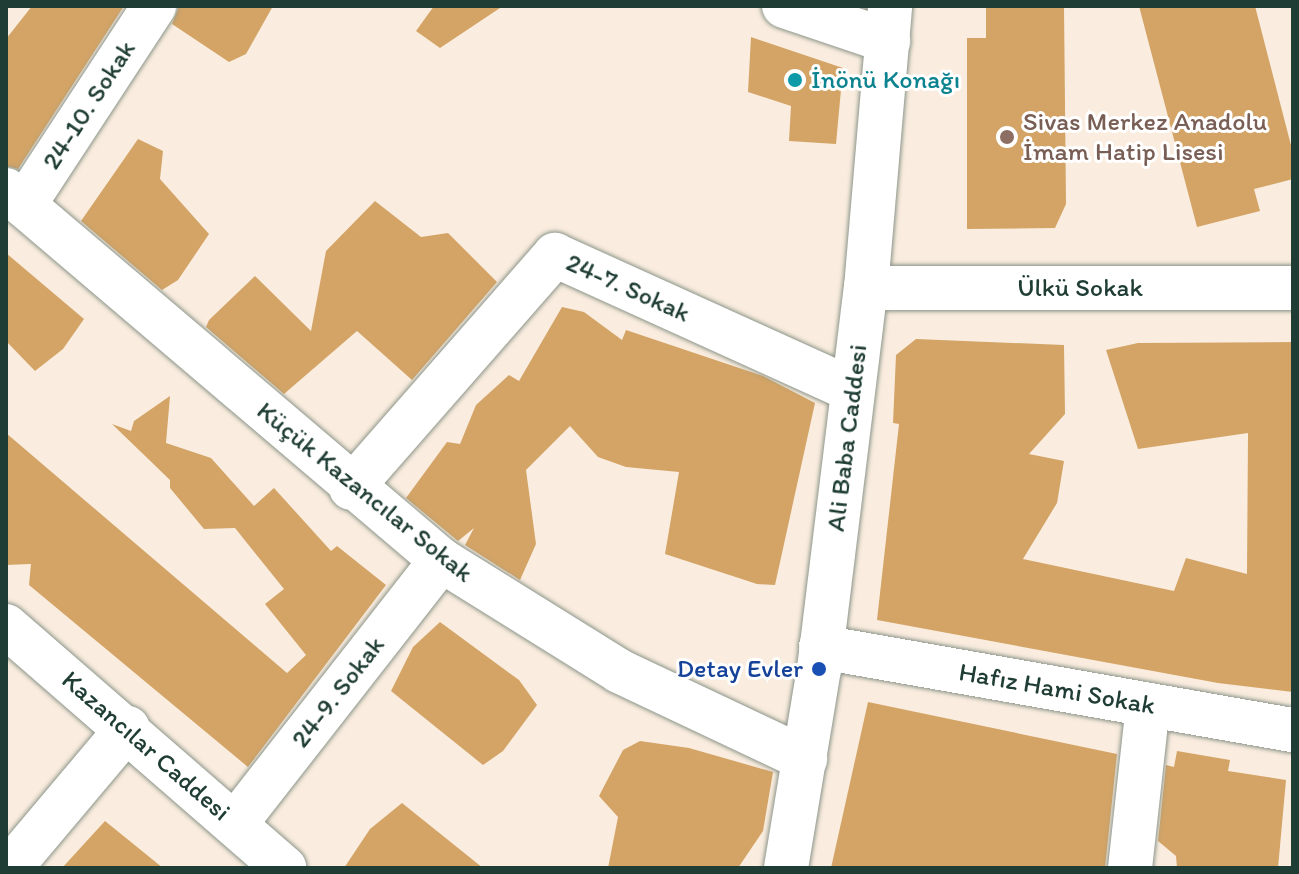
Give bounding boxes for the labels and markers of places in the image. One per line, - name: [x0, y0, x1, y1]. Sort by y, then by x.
- place label: İnönü Konağı: [811, 64, 960, 96]
- marker: İnönü Konağı: [786, 71, 804, 89]
- place label: Sivas Merkez Anadolu İmam Hatip Lisesi: [1023, 106, 1267, 168]
- marker: Sivas Merkez Anadolu İmam Hatip Lisesi: [998, 128, 1016, 146]
- place label: Detay Evler: [677, 653, 803, 685]
- marker: Detay Evler: [810, 660, 828, 678]

